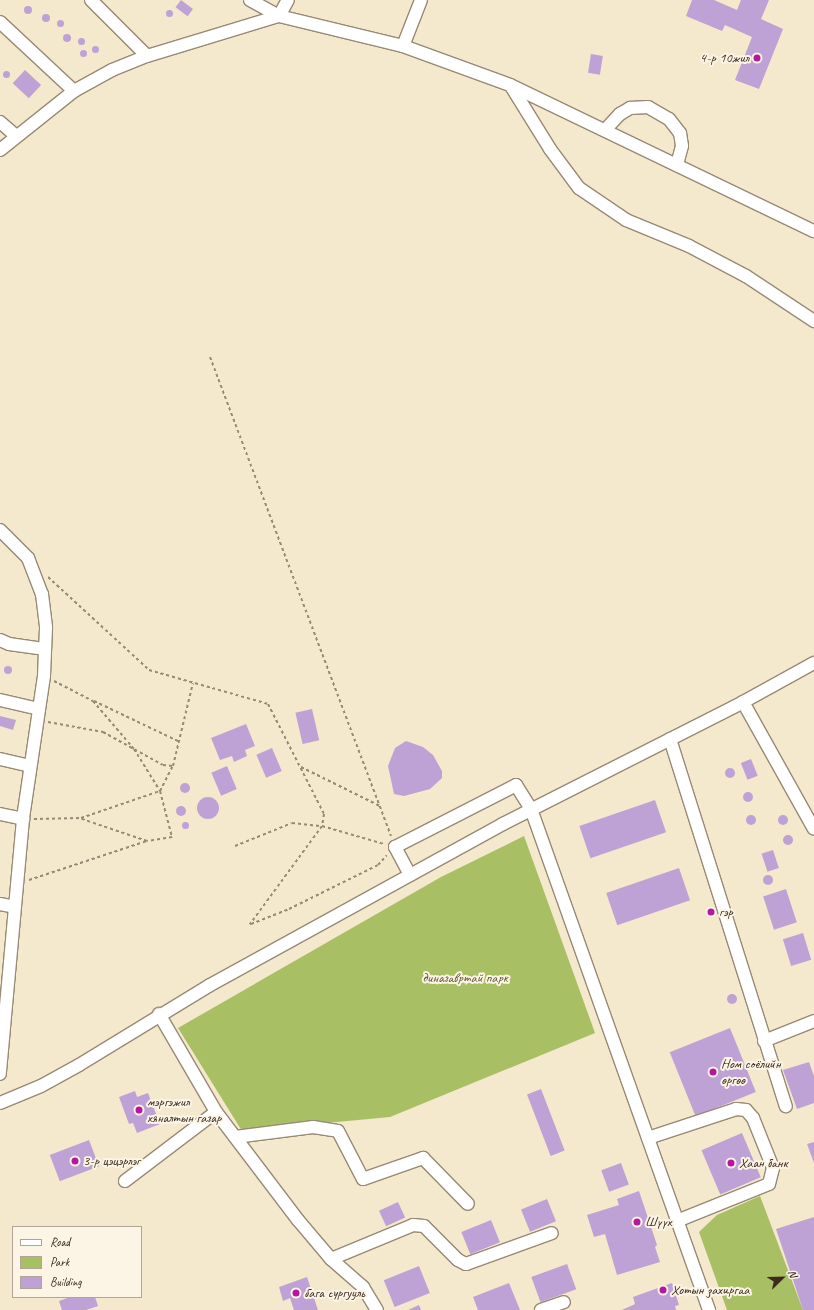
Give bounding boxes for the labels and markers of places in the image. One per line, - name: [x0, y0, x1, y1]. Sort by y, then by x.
- place label: 4-р 10жил: [700, 50, 749, 66]
- marker: 4-р 10жил: [752, 53, 762, 63]
- place label: гэр: [719, 904, 733, 920]
- marker: гэр: [706, 907, 716, 917]
- place label: Ном соёлийн өргөө: [721, 1056, 781, 1088]
- marker: Ном соёлийн өргөө: [708, 1067, 718, 1077]
- place label: мэргэжил хяналтын газар: [147, 1094, 222, 1126]
- marker: мэргэжил хяналтын газар: [134, 1105, 144, 1115]
- place label: 3-р цэцэрлэг: [83, 1153, 140, 1169]
- place label: Хаан банк: [739, 1155, 788, 1171]
- marker: 3-р цэцэрлэг: [70, 1156, 80, 1166]
- marker: Хаан банк: [726, 1158, 736, 1168]
- place label: Шүүх: [645, 1214, 672, 1230]
- marker: Шүүх: [632, 1217, 642, 1227]
- place label: Хотын захиргаа: [671, 1282, 749, 1298]
- place label: бага сургууль: [304, 1285, 364, 1301]
- marker: Хотын захиргаа: [658, 1285, 668, 1295]
- marker: бага сургууль: [291, 1288, 301, 1298]

